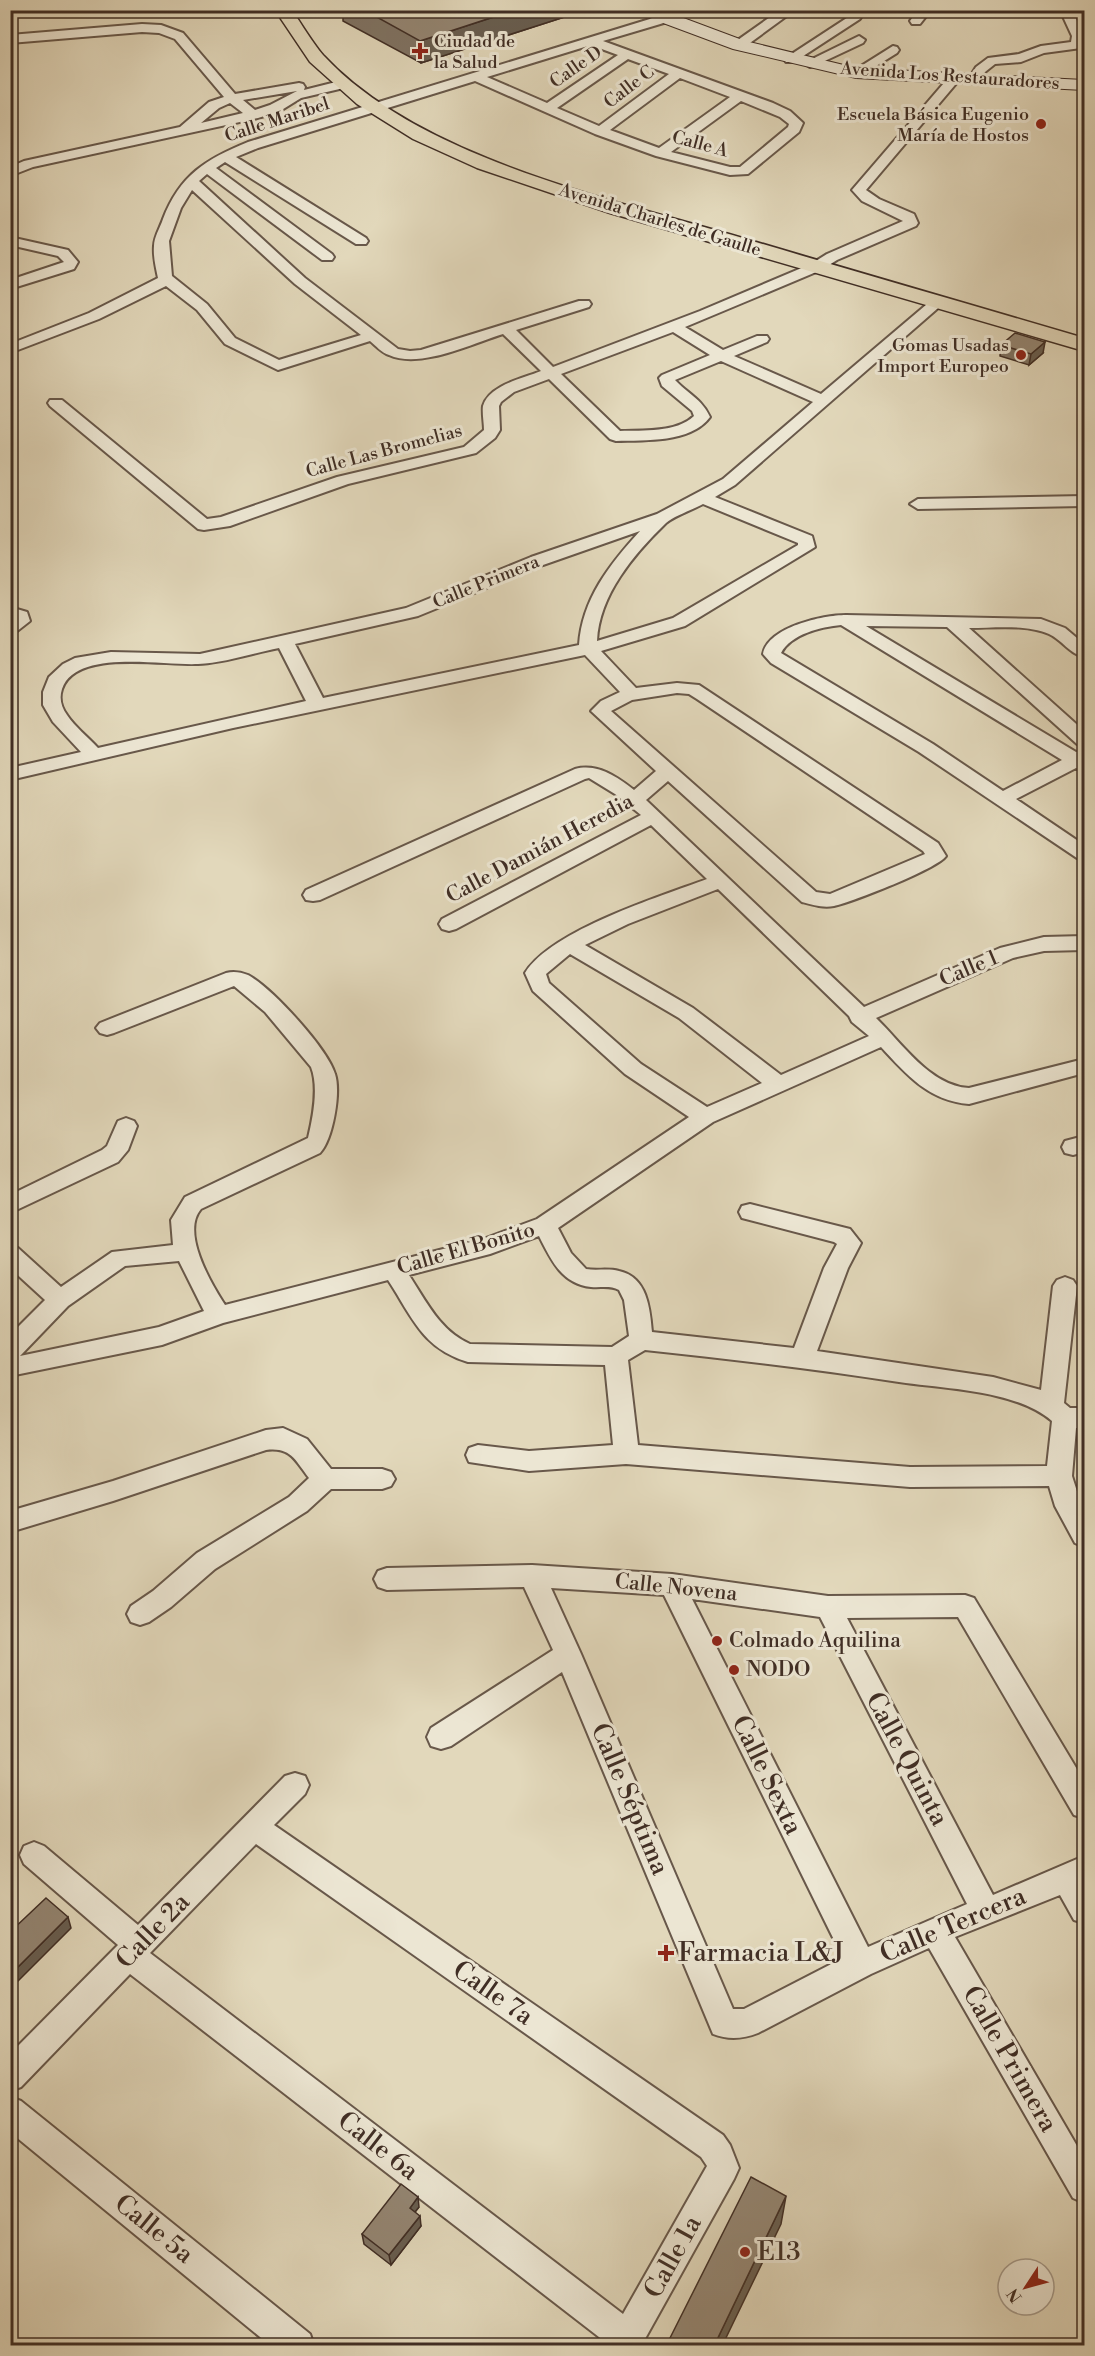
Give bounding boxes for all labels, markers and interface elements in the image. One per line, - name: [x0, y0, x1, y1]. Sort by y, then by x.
- place label: Ciudad de la Salud: [434, 30, 515, 74]
- street label: Calle D: [545, 41, 607, 93]
- marker: Ciudad de la Salud: [411, 42, 429, 60]
- street label: Avenida Los Restauradores: [839, 57, 1061, 95]
- street label: Calle C: [599, 61, 659, 113]
- street label: Calle Maribel: [222, 92, 333, 148]
- place label: Escuela Básica Eugenio María de Hostos: [837, 103, 1029, 147]
- marker: Escuela Básica Eugenio María de Hostos: [1034, 117, 1048, 131]
- street label: Calle A: [669, 125, 731, 163]
- street label: Avenida Charles de Gaulle: [555, 178, 764, 262]
- place label: Gomas Usadas Import Europeo: [878, 334, 1009, 378]
- marker: Gomas Usadas Import Europeo: [1014, 348, 1028, 362]
- street label: Calle Las Bromelias: [303, 419, 465, 483]
- street label: Calle Primera: [429, 550, 544, 614]
- street label: Calle Damián Heredia: [442, 788, 639, 909]
- street label: Calle 1: [936, 945, 1002, 993]
- street label: Calle El Bonito: [394, 1217, 538, 1281]
- street label: Calle Novena: [613, 1569, 739, 1607]
- place label: Colmado Aquilina: [729, 1628, 901, 1654]
- marker: Colmado Aquilina: [710, 1634, 724, 1648]
- place label: NODO: [746, 1657, 810, 1683]
- marker: NODO: [727, 1663, 741, 1677]
- street label: Calle Quinta: [858, 1687, 956, 1832]
- street label: Calle Sexta: [724, 1710, 810, 1841]
- street label: Calle Séptima: [584, 1718, 677, 1880]
- street label: Calle Tercera: [875, 1880, 1032, 1970]
- street label: Calle 2a: [109, 1886, 197, 1976]
- place label: Farmacia L&J: [678, 1937, 844, 1969]
- marker: Farmacia L&J: [659, 1946, 673, 1960]
- street label: Calle 7a: [446, 1954, 540, 2033]
- street label: Calle Primera: [955, 1980, 1065, 2138]
- street label: Calle 6a: [331, 2105, 425, 2188]
- street label: Calle 5a: [108, 2187, 201, 2271]
- street label: Calle 1a: [637, 2209, 709, 2304]
- place label: E13: [757, 2236, 801, 2268]
- marker: E13: [738, 2245, 752, 2259]
- north arrow: [996, 2257, 1056, 2317]
- text: N: [1003, 2284, 1026, 2306]

